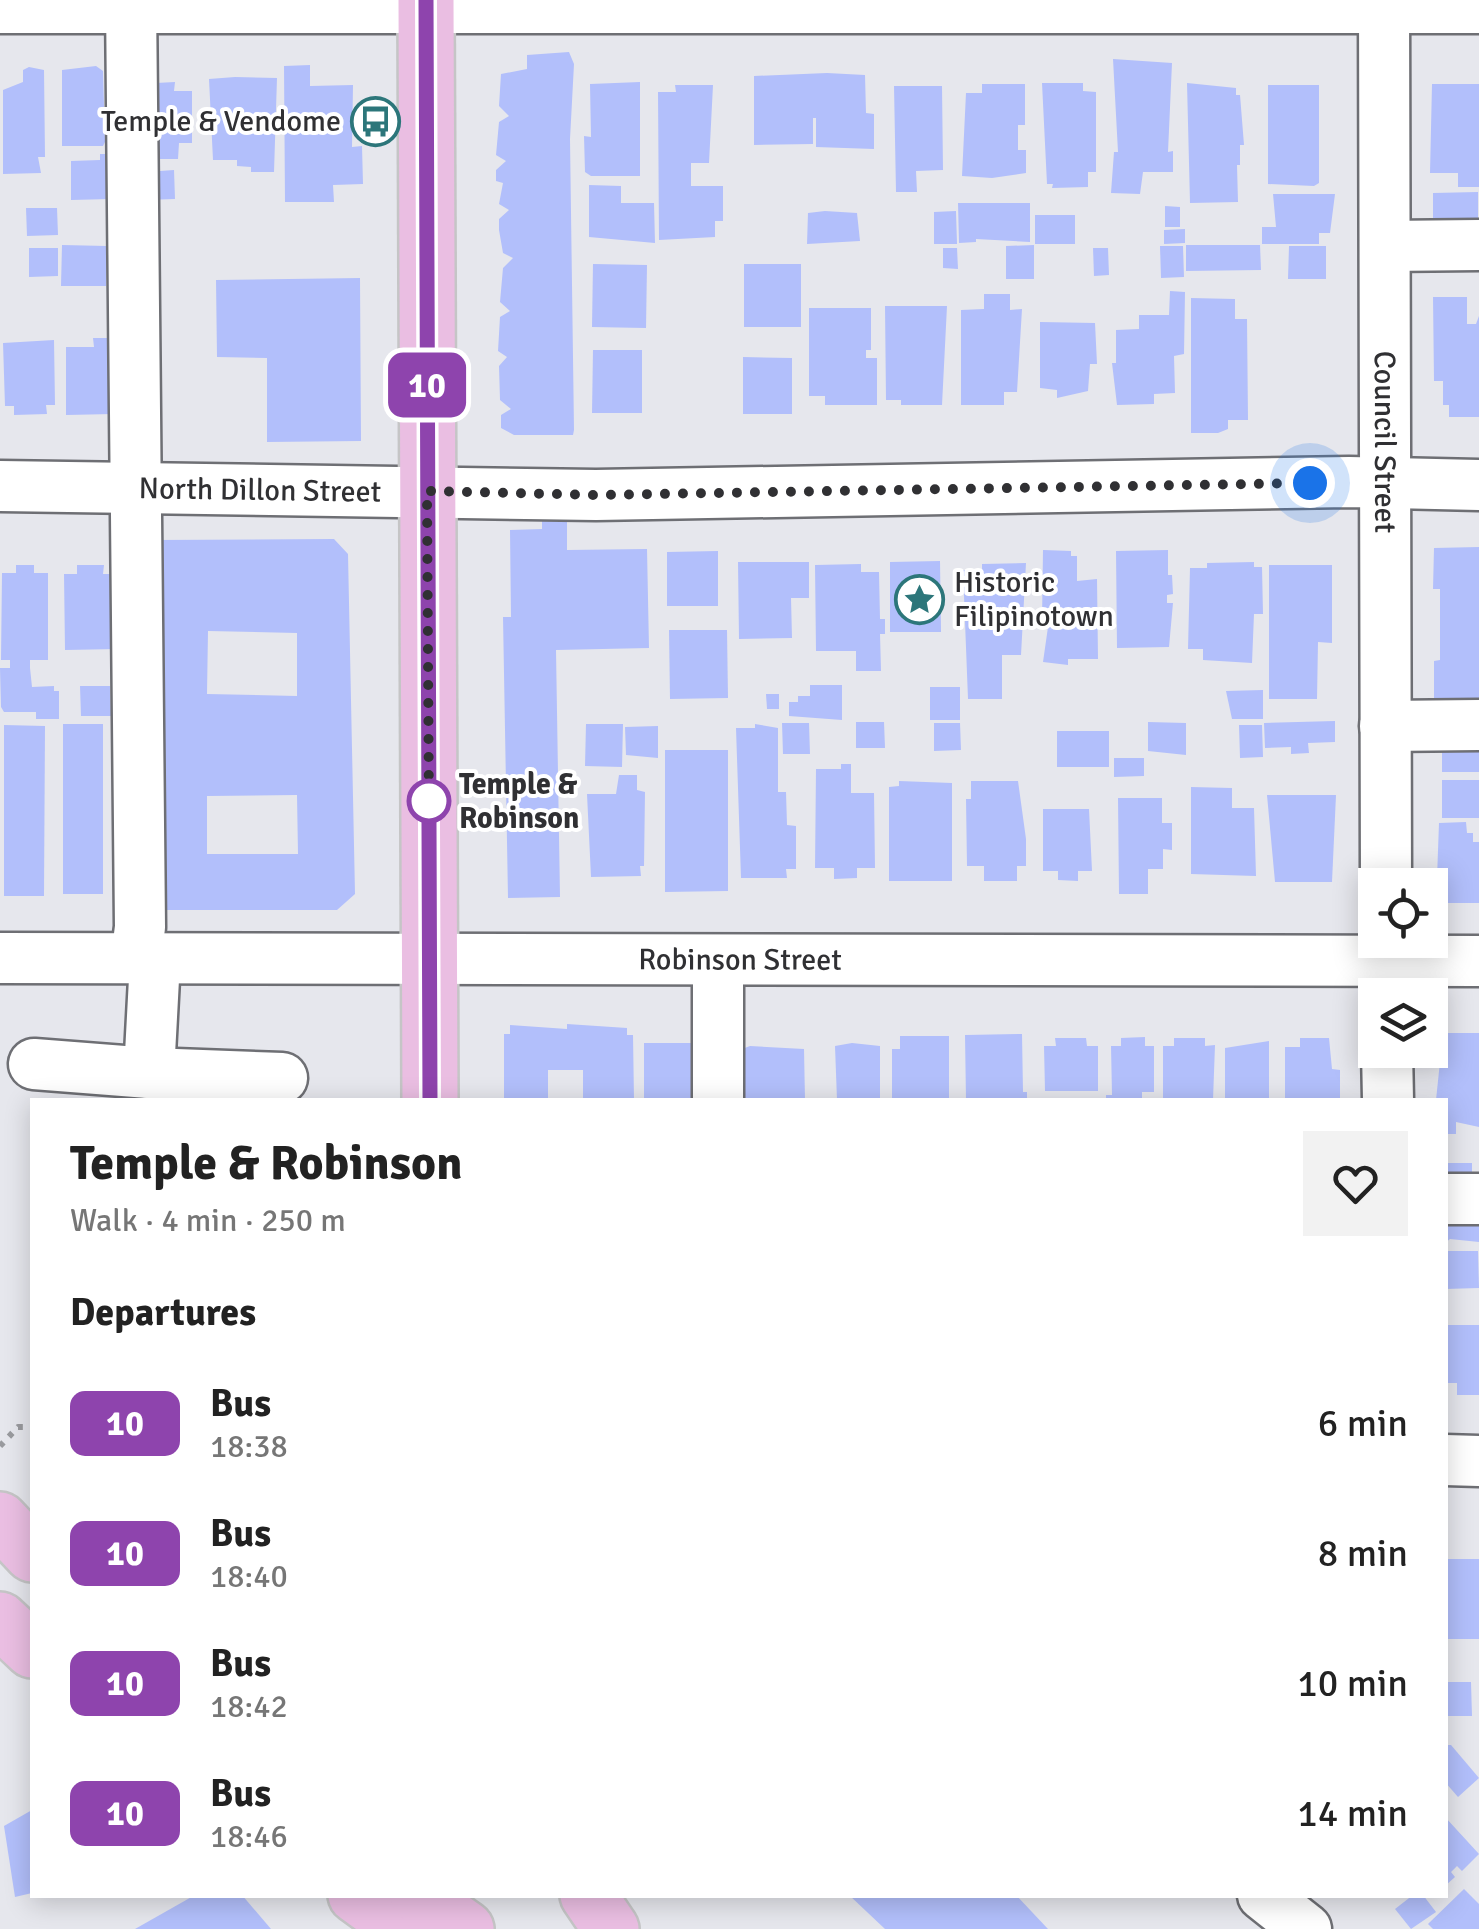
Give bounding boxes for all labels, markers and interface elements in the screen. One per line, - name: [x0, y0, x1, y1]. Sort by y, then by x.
- bus stop icon: Temple & Vendome: [350, 95, 402, 147]
- place label: Temple & Vendome: [101, 103, 341, 140]
- street label: Council Street: [1366, 351, 1404, 533]
- line badge: 10: [382, 352, 472, 418]
- text: 10: [408, 364, 446, 407]
- your location: [1285, 458, 1335, 508]
- street label: North Dillon Street: [138, 470, 382, 510]
- place label: Historic Filipinotown: [954, 564, 1114, 635]
- place icon: Historic Filipinotown: [893, 573, 945, 625]
- place label: Temple & Robinson: [459, 766, 579, 837]
- marker: Temple & Robinson: [408, 780, 450, 822]
- map controls: [1358, 868, 1448, 1068]
- button: locate: [1358, 868, 1448, 958]
- street label: Robinson Street: [638, 941, 842, 978]
- button: layers: [1358, 978, 1448, 1068]
- button: heart: [1303, 1131, 1408, 1236]
- text: Temple & Robinson: [70, 1134, 462, 1193]
- text: Walk · 4 min · 250 m: [70, 1201, 346, 1240]
- text: Departures: [70, 1289, 256, 1336]
- text: Bus: [210, 1380, 271, 1427]
- text: 6 min: [1318, 1400, 1408, 1447]
- text: 10: [106, 1402, 144, 1445]
- text: 18:38: [210, 1427, 288, 1466]
- text: Bus: [210, 1510, 271, 1557]
- text: 8 min: [1318, 1530, 1408, 1577]
- text: 10: [106, 1532, 144, 1575]
- text: 18:40: [210, 1557, 288, 1596]
- text: Bus: [210, 1640, 271, 1687]
- text: 10 min: [1297, 1660, 1408, 1707]
- text: 10: [106, 1662, 144, 1705]
- text: 18:42: [210, 1687, 288, 1726]
- text: Bus: [210, 1770, 271, 1817]
- text: 14 min: [1297, 1790, 1408, 1837]
- text: 10: [106, 1792, 144, 1835]
- text: 18:46: [210, 1817, 288, 1856]

